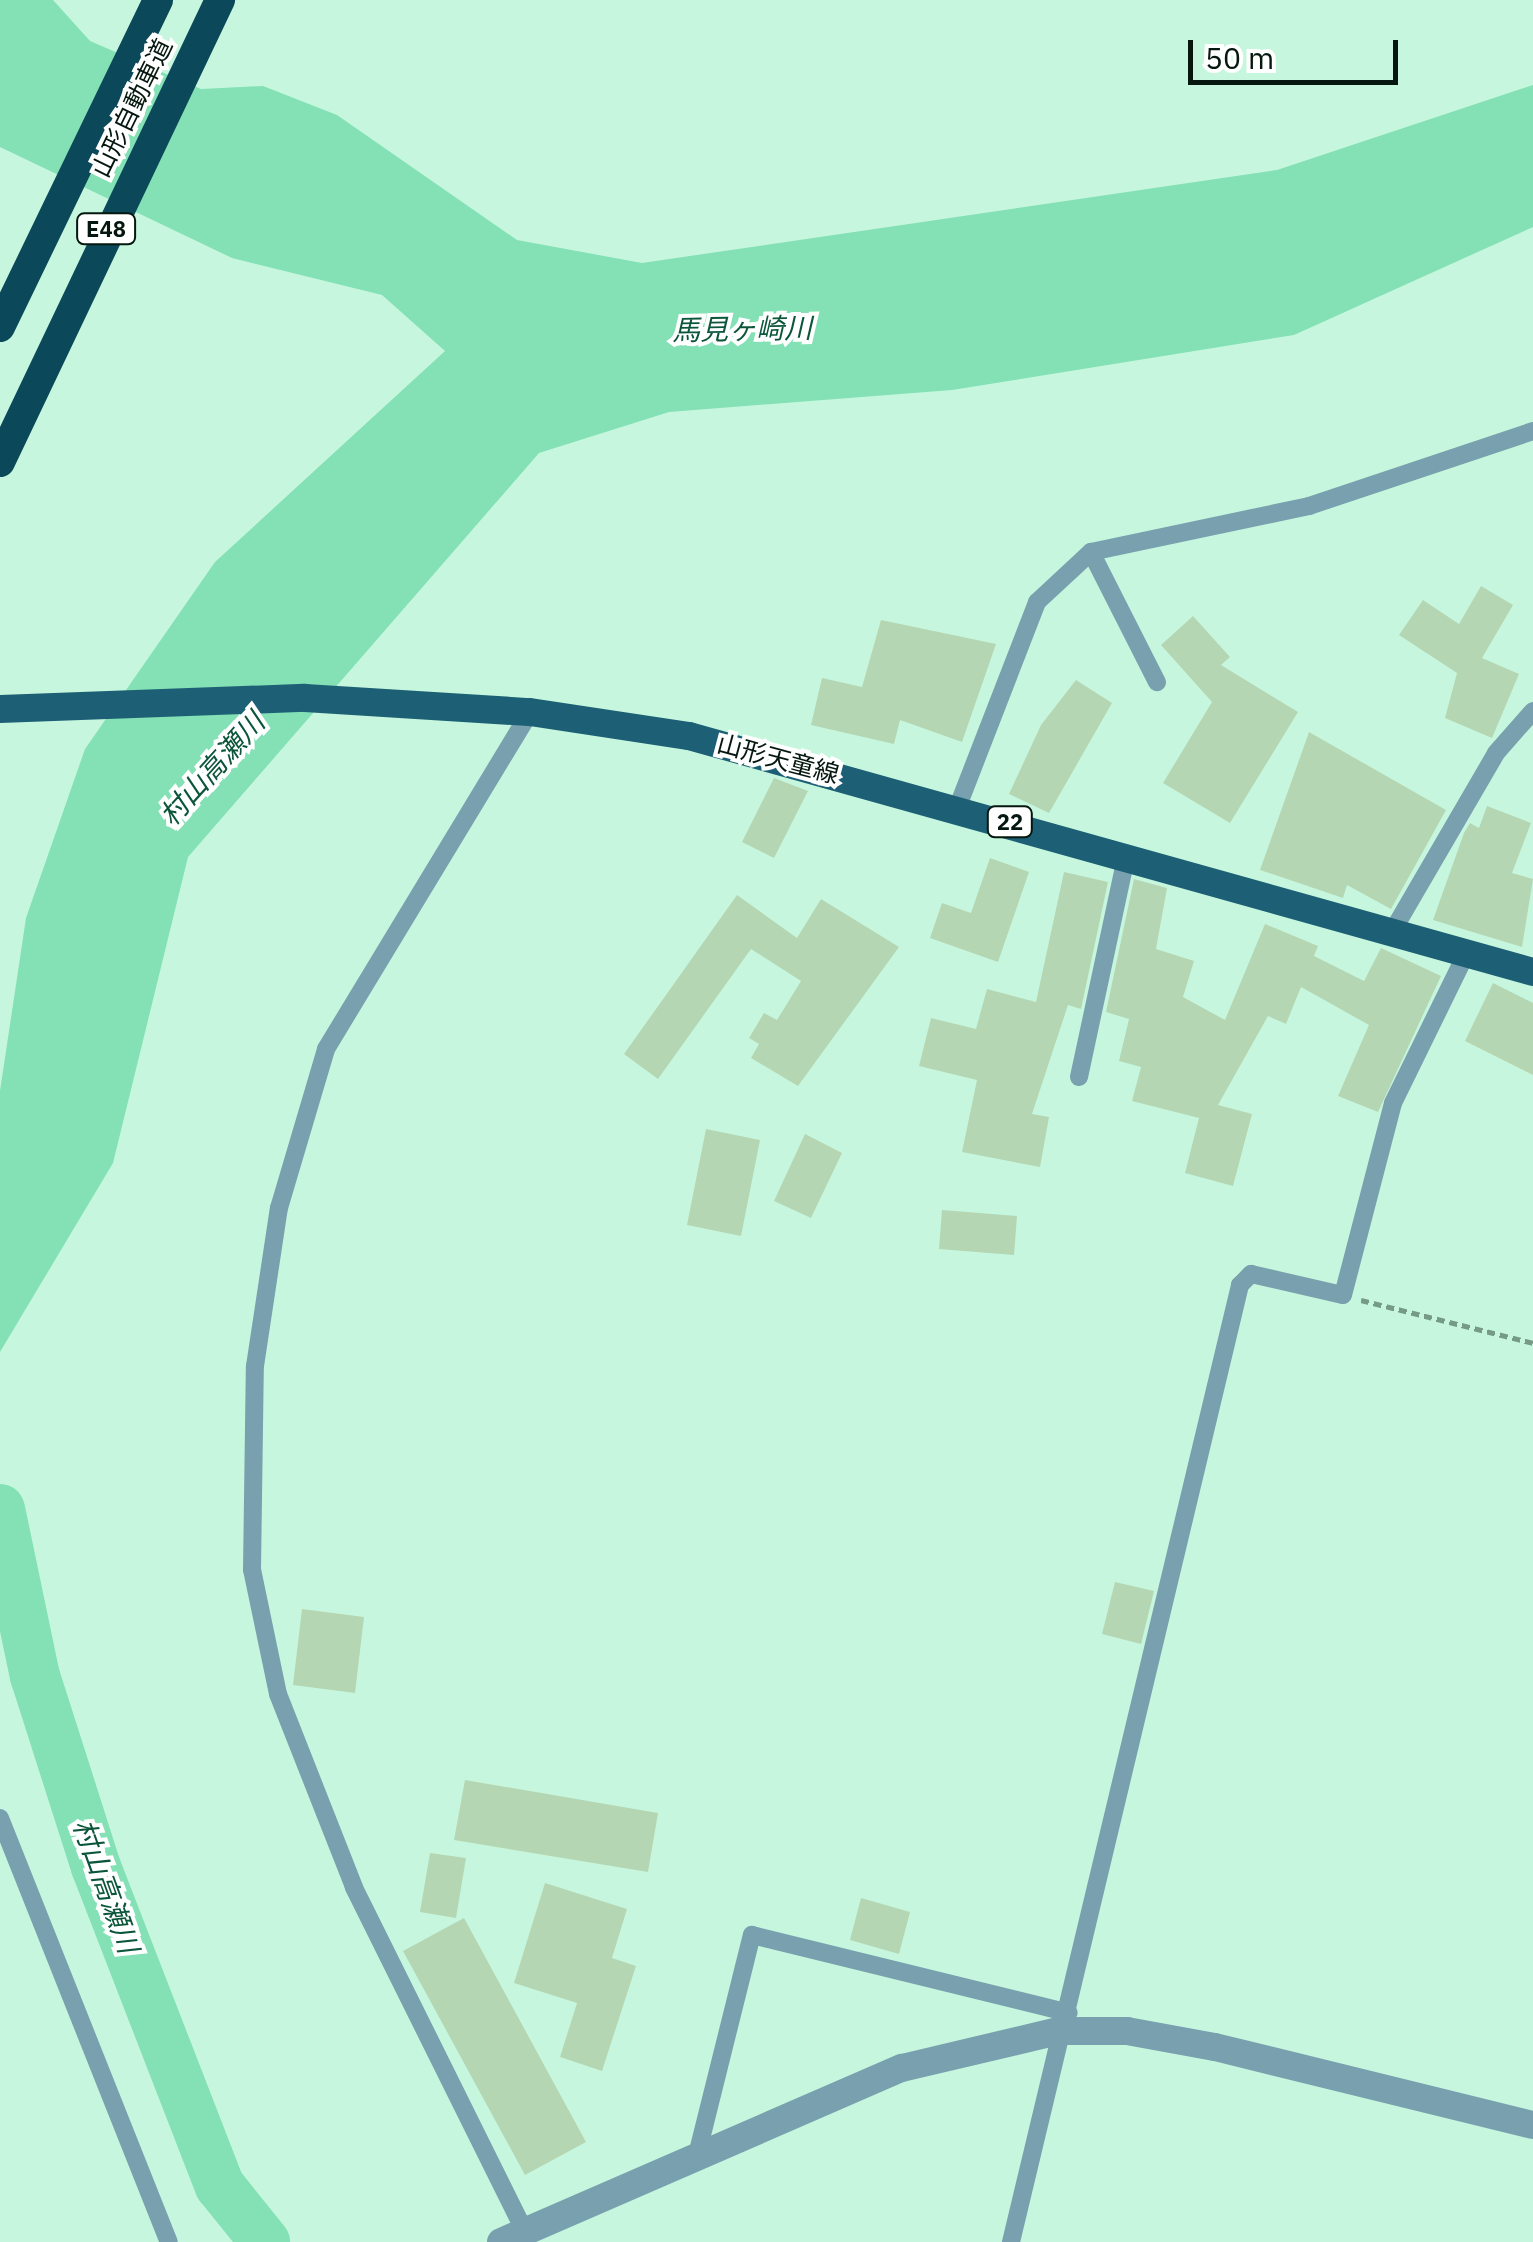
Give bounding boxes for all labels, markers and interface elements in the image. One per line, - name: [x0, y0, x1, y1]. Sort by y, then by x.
- scale bar: [1193, 20, 1403, 82]
- street label: 山形自動車道: [86, 34, 178, 182]
- text: 50 m: [1205, 38, 1274, 77]
- road number: E48: [76, 212, 136, 246]
- water label: 馬見ヶ崎川: [672, 311, 812, 347]
- water label: 村山高瀬川: [153, 706, 271, 832]
- street label: 山形天童線: [714, 728, 842, 790]
- road number: 22: [985, 805, 1035, 839]
- water label: 村山高瀬川: [66, 1814, 146, 1958]

